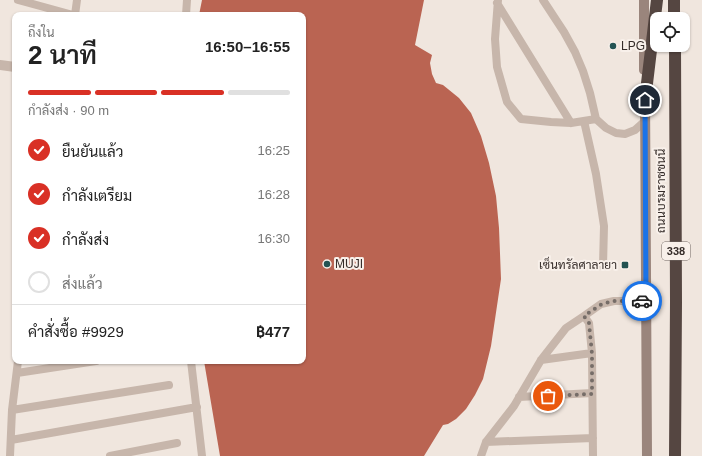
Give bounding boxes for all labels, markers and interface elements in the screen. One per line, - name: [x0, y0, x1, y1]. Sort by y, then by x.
- map controls: [650, 12, 690, 52]
- button: locate: [650, 12, 690, 52]
- text: ถึงใน: [28, 25, 55, 40]
- text: 16:50–16:55: [205, 38, 290, 55]
- place label: LPG: [621, 39, 645, 53]
- text: 2 นาที: [28, 40, 97, 70]
- marker: LPG: [608, 41, 618, 51]
- pin: [628, 83, 662, 117]
- icon: home: [634, 89, 656, 111]
- text: กำลังส่ง · 90 m: [28, 103, 109, 118]
- icon: check: [28, 139, 50, 161]
- text: ยืนยันแล้ว: [62, 143, 123, 160]
- text: 16:25: [257, 143, 290, 158]
- street label: ถนนบรมราชชนนี: [653, 148, 668, 233]
- icon: check: [28, 183, 50, 205]
- text: กำลังเตรียม: [62, 187, 132, 204]
- text: 16:28: [257, 187, 290, 202]
- icon: check: [28, 227, 50, 249]
- text: กำลังส่ง: [62, 231, 109, 248]
- text: 16:30: [257, 231, 290, 246]
- road number: 338: [662, 242, 690, 260]
- place label: เซ็นทรัลศาลายา: [539, 256, 617, 272]
- place label: MUJI: [335, 257, 363, 271]
- marker: MUJI: [322, 259, 332, 269]
- marker: เซ็นทรัลศาลายา: [620, 260, 630, 270]
- text: ส่งแล้ว: [62, 275, 103, 292]
- courier: [622, 281, 662, 321]
- icon: car: [631, 290, 653, 312]
- text: คำสั่งซื้อ #9929: [28, 323, 124, 340]
- text: ฿477: [256, 323, 290, 340]
- pin: [531, 379, 565, 413]
- icon: bag: [537, 385, 559, 407]

